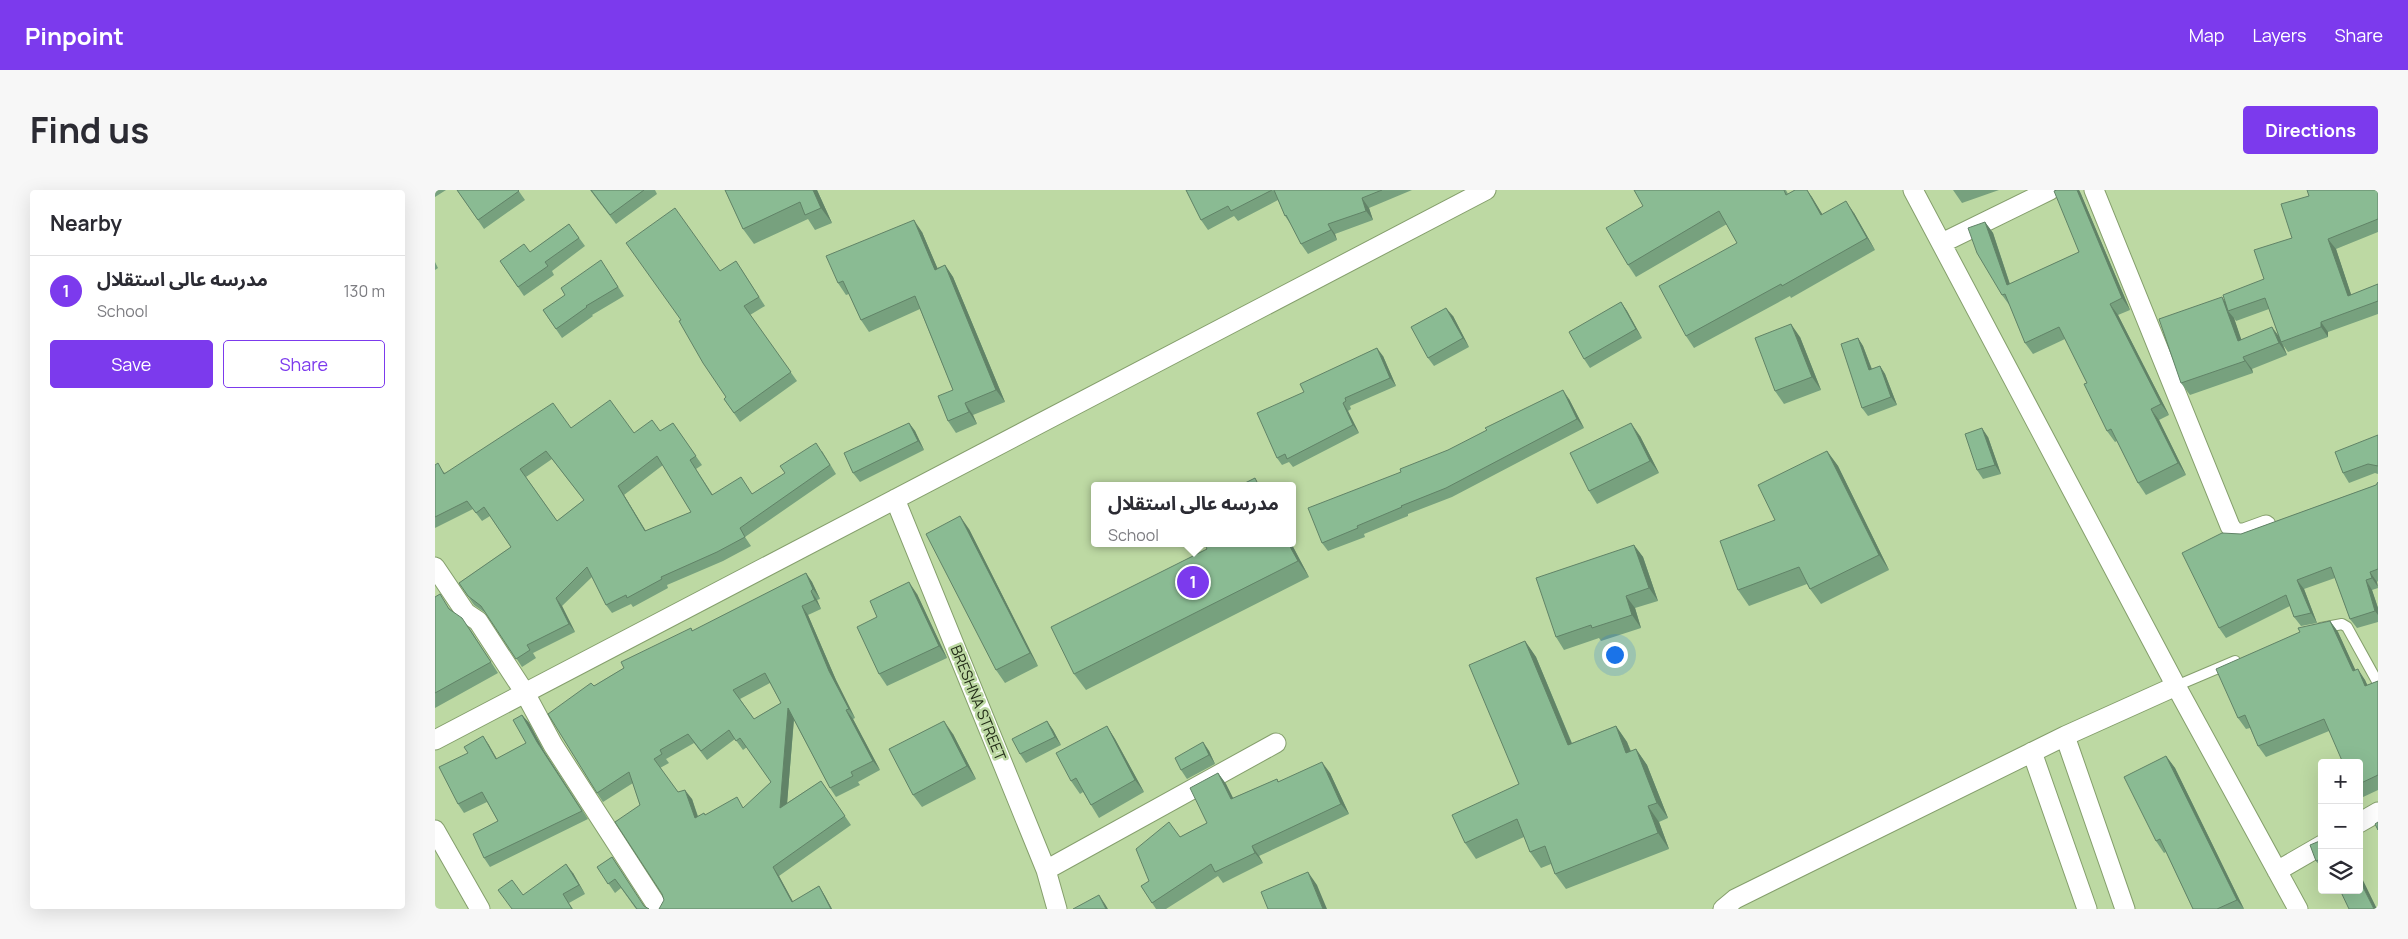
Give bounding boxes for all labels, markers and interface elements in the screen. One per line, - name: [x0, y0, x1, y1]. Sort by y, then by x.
- text: Pinpoint: [25, 19, 124, 52]
- text: Map: [2189, 23, 2224, 47]
- text: Layers: [2252, 23, 2306, 47]
- text: Share: [2334, 23, 2383, 47]
- text: Find us: [30, 106, 149, 154]
- button: Directions: [2243, 106, 2378, 154]
- text: Nearby: [50, 209, 122, 237]
- text: مدرسه عالی استقلال: [97, 266, 268, 292]
- text: 1: [62, 280, 70, 302]
- text: 130 m: [343, 280, 385, 302]
- text: School: [97, 300, 148, 322]
- button: Save: [50, 340, 213, 388]
- button: Share: [223, 340, 385, 388]
- popup: [1091, 482, 1296, 547]
- text: مدرسه عالی استقلال: [1108, 490, 1279, 516]
- text: School: [1108, 524, 1159, 546]
- pin: 1: [1177, 563, 1209, 601]
- street label: BRESHNA STREET: [946, 642, 1011, 764]
- your location: [1602, 642, 1628, 668]
- map controls: [2318, 759, 2363, 894]
- button: +: [2318, 759, 2363, 804]
- button: −: [2318, 804, 2363, 849]
- button: layers: [2318, 849, 2363, 894]

